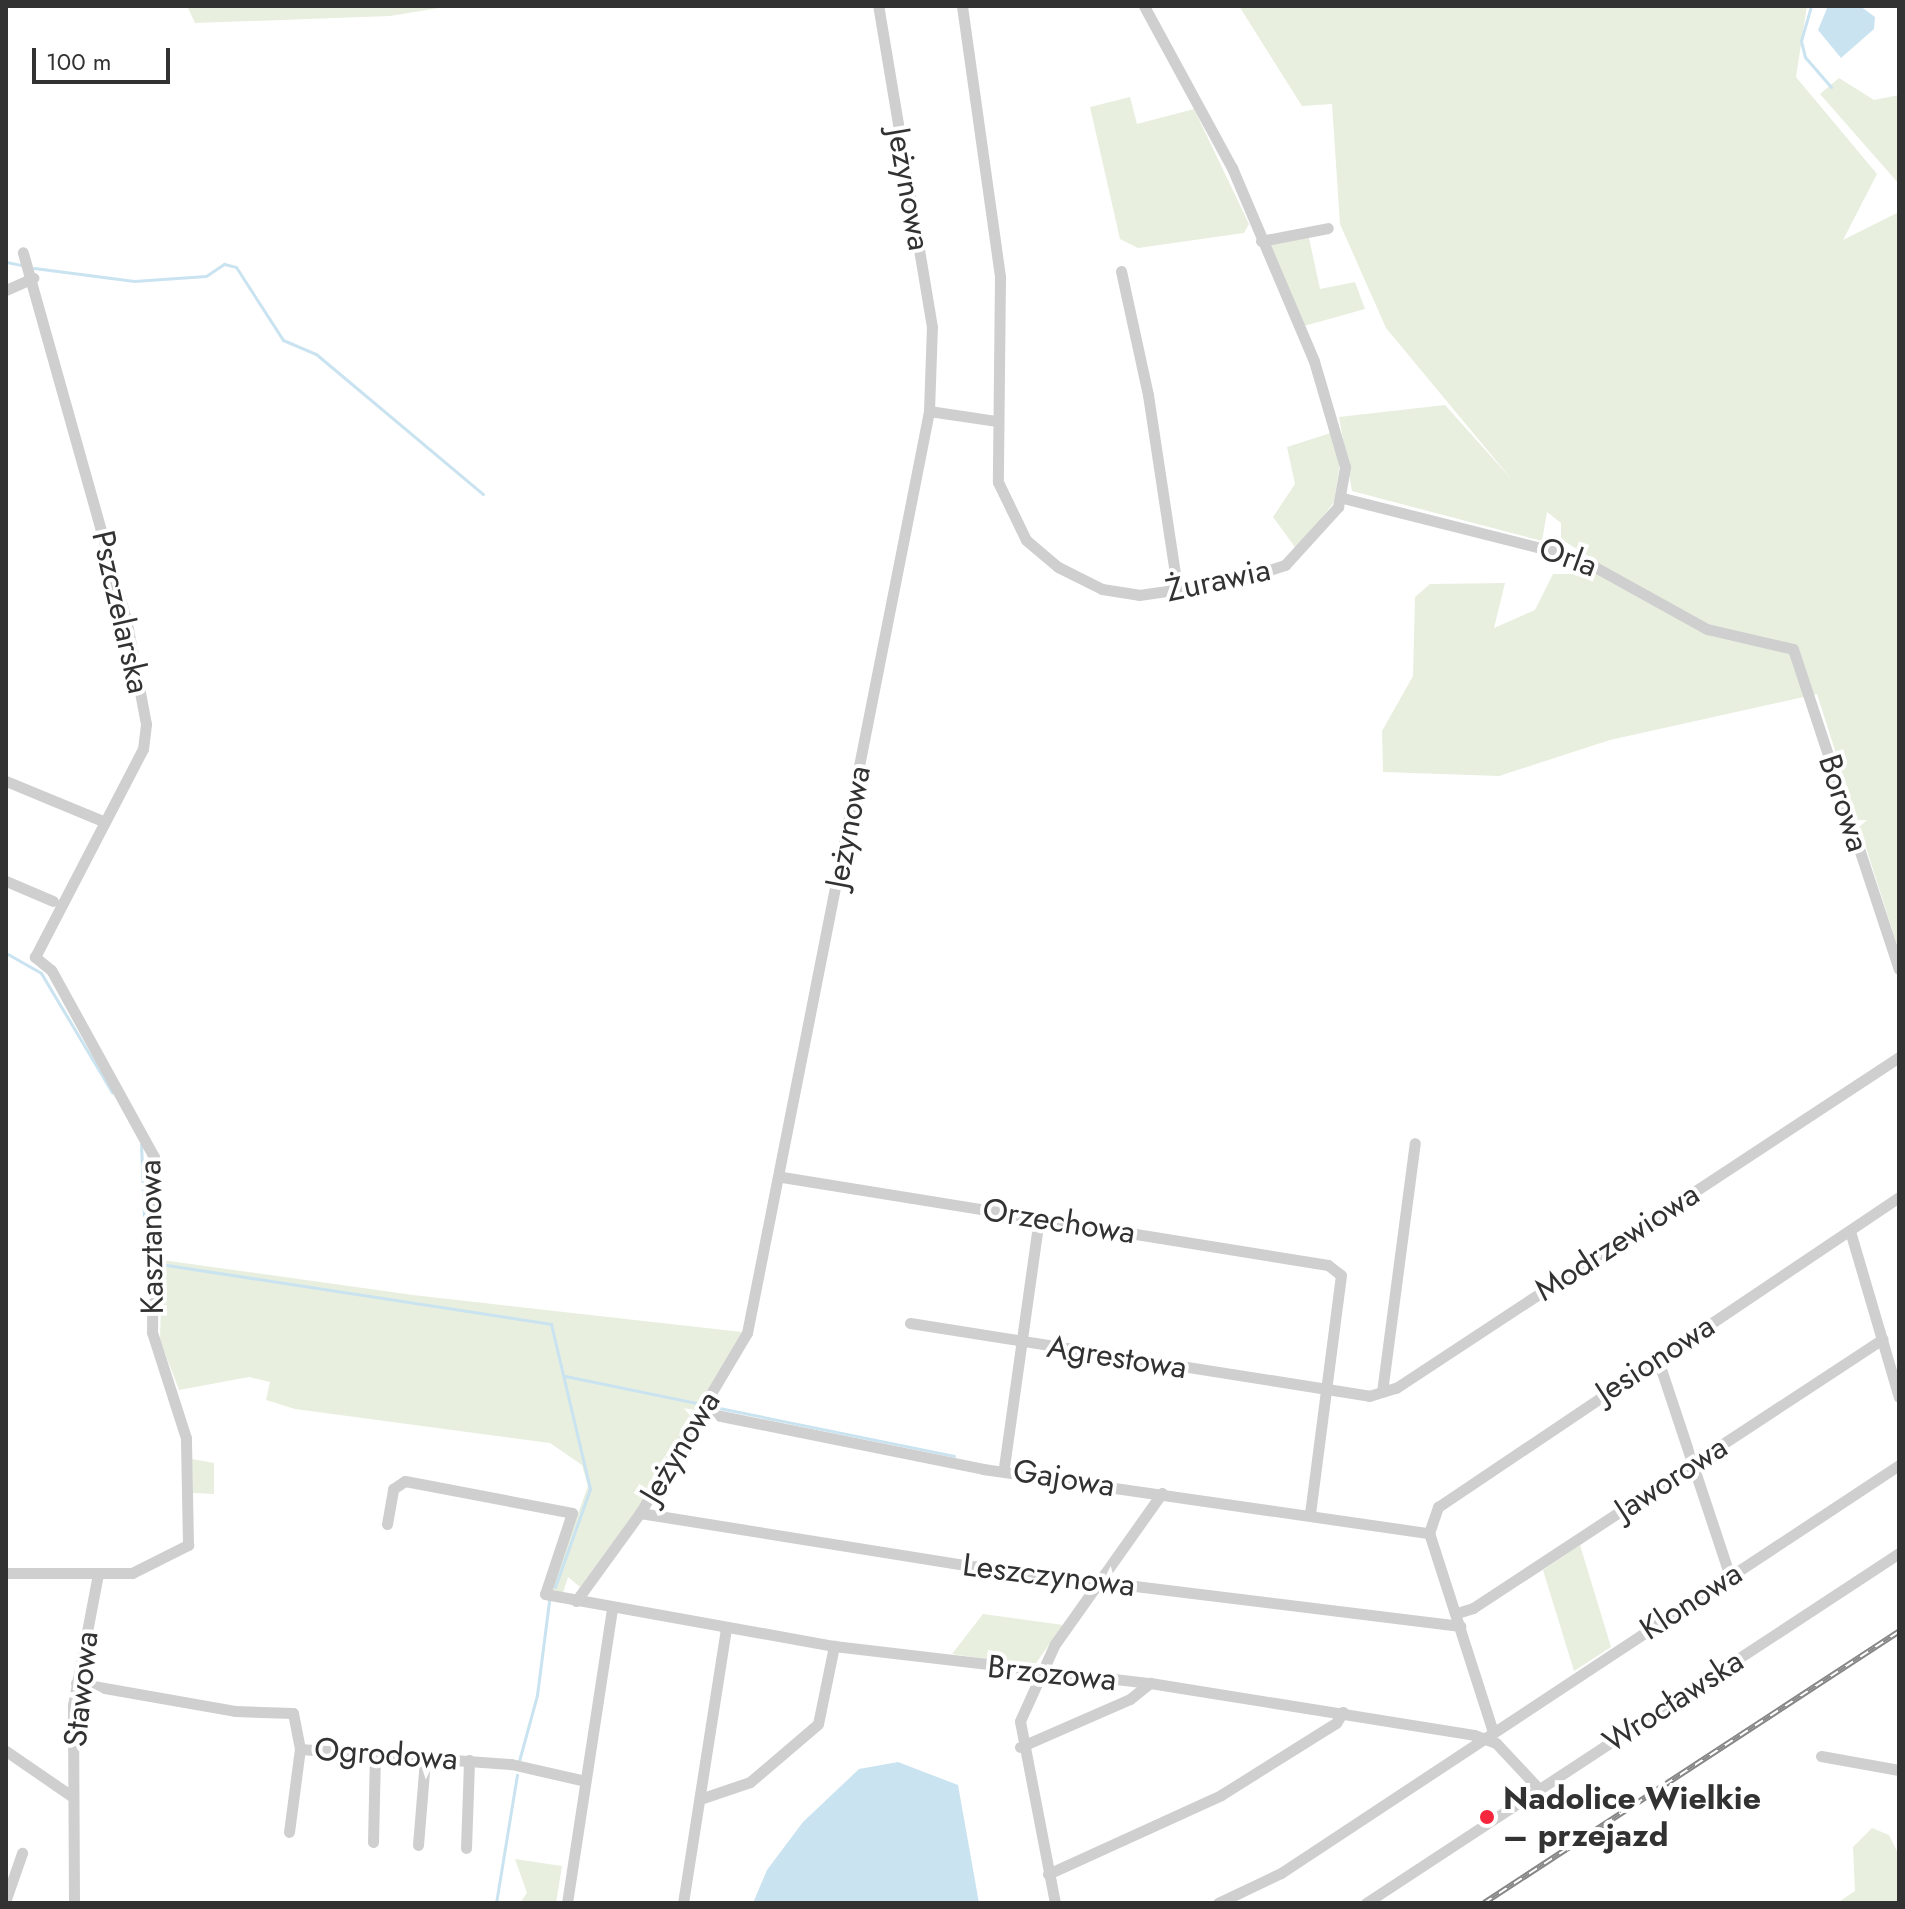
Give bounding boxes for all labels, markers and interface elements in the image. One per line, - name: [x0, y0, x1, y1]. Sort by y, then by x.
- scale bar: [36, 32, 174, 82]
- text: 100 m: [46, 44, 112, 79]
- street label: Jeżynowa: [879, 125, 939, 253]
- street label: Pszczelarska: [84, 527, 158, 697]
- street label: Orla: [1534, 529, 1602, 585]
- street label: Żurawia: [1162, 550, 1274, 610]
- street label: Borowa: [1810, 750, 1878, 856]
- street label: Jeżynowa: [817, 763, 879, 891]
- street label: Kasztanowa: [130, 1159, 172, 1315]
- street label: Modrzewiowa: [1528, 1175, 1706, 1309]
- street label: Orzechowa: [980, 1190, 1138, 1252]
- street label: Jesionowa: [1588, 1306, 1722, 1412]
- street label: Agrestowa: [1044, 1327, 1190, 1387]
- street label: Jeżynowa: [632, 1384, 728, 1510]
- street label: Jaworowa: [1608, 1428, 1734, 1528]
- street label: Gajowa: [1010, 1451, 1118, 1505]
- street label: Leszczynowa: [961, 1545, 1137, 1605]
- street label: Klonowa: [1633, 1554, 1749, 1648]
- street label: Stawowa: [56, 1629, 106, 1749]
- street label: Wrocławska: [1596, 1641, 1750, 1761]
- street label: Brzozowa: [986, 1647, 1118, 1699]
- street label: Ogrodowa: [313, 1730, 459, 1778]
- place label: Nadolice Wielkie – przejazd: [1503, 1780, 1761, 1855]
- marker: Nadolice Wielkie – przejazd: [1478, 1808, 1496, 1826]

